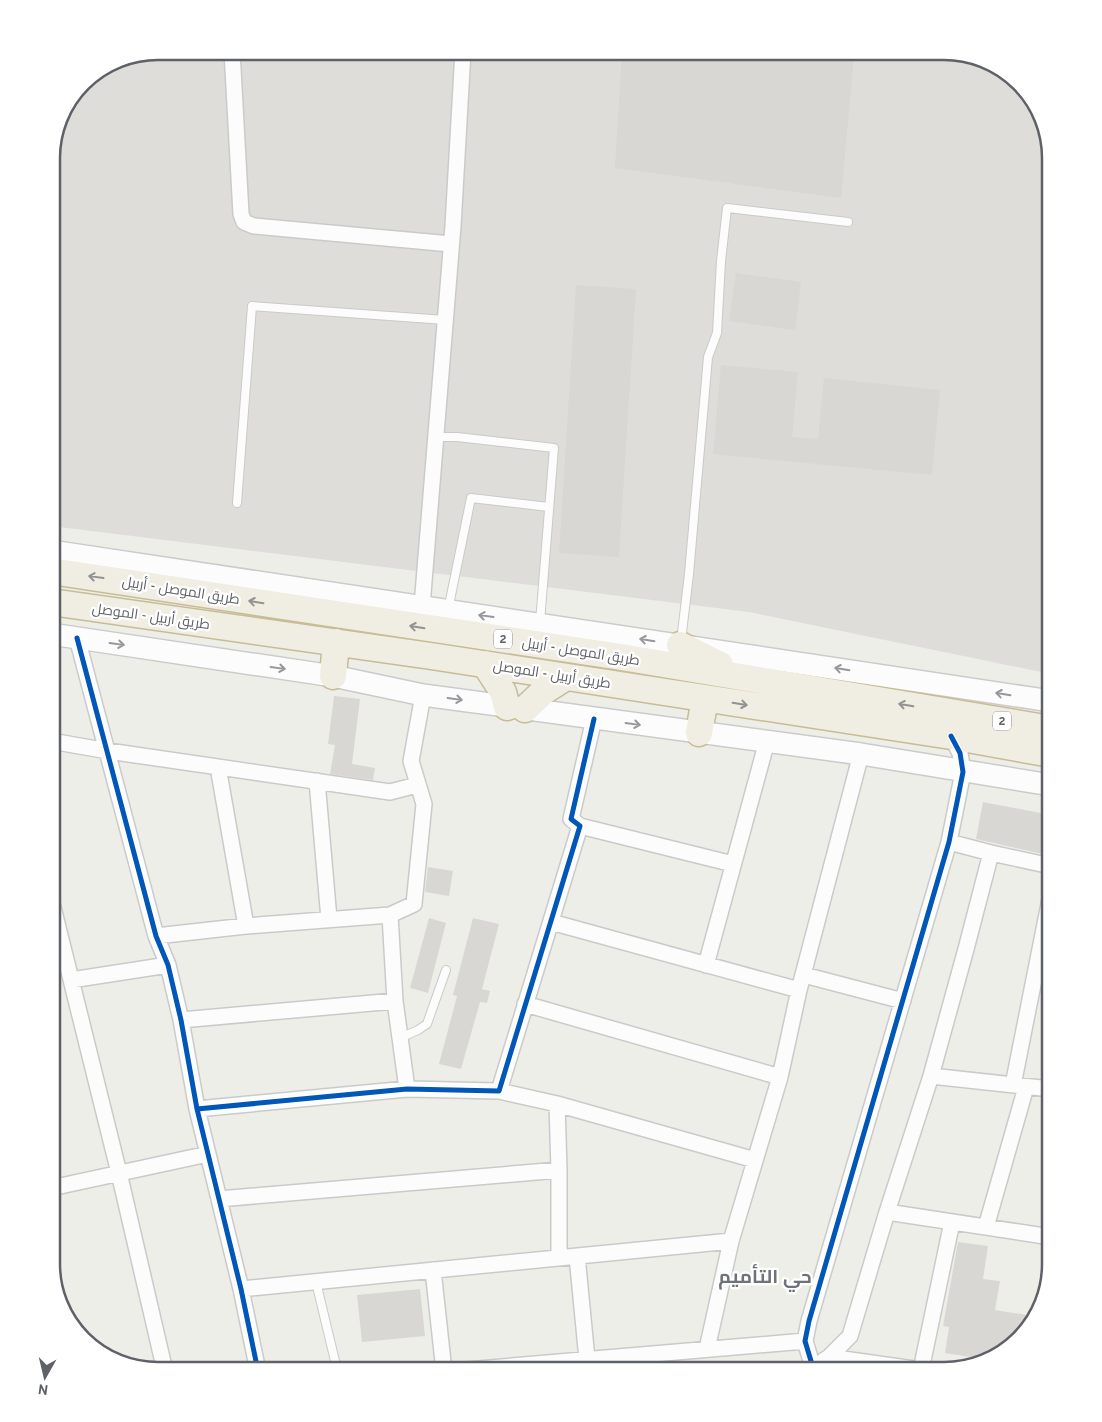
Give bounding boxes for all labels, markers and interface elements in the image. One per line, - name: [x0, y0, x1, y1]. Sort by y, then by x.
- one-way arrow: [88, 572, 104, 582]
- street label: طريق الموصل - أربيل: [121, 572, 241, 609]
- one-way arrow: [249, 596, 265, 606]
- street label: طريق أربيل - الموصل: [91, 599, 211, 634]
- one-way arrow: [478, 610, 494, 620]
- one-way arrow: [409, 621, 425, 631]
- road number: 2: [494, 630, 512, 648]
- street label: طريق الموصل - أربيل: [521, 633, 641, 670]
- one-way arrow: [639, 635, 655, 645]
- one-way arrow: [109, 639, 125, 649]
- street label: طريق أربيل - الموصل: [492, 656, 612, 693]
- one-way arrow: [269, 663, 285, 673]
- one-way arrow: [834, 664, 850, 674]
- one-way arrow: [995, 688, 1011, 698]
- one-way arrow: [446, 695, 462, 705]
- one-way arrow: [732, 699, 748, 709]
- one-way arrow: [898, 699, 914, 709]
- road number: 2: [993, 711, 1011, 730]
- one-way arrow: [625, 719, 641, 729]
- district label: حي التأميم: [718, 1263, 812, 1292]
- north arrow: [20, 1352, 70, 1402]
- text: N: [37, 1379, 50, 1398]

